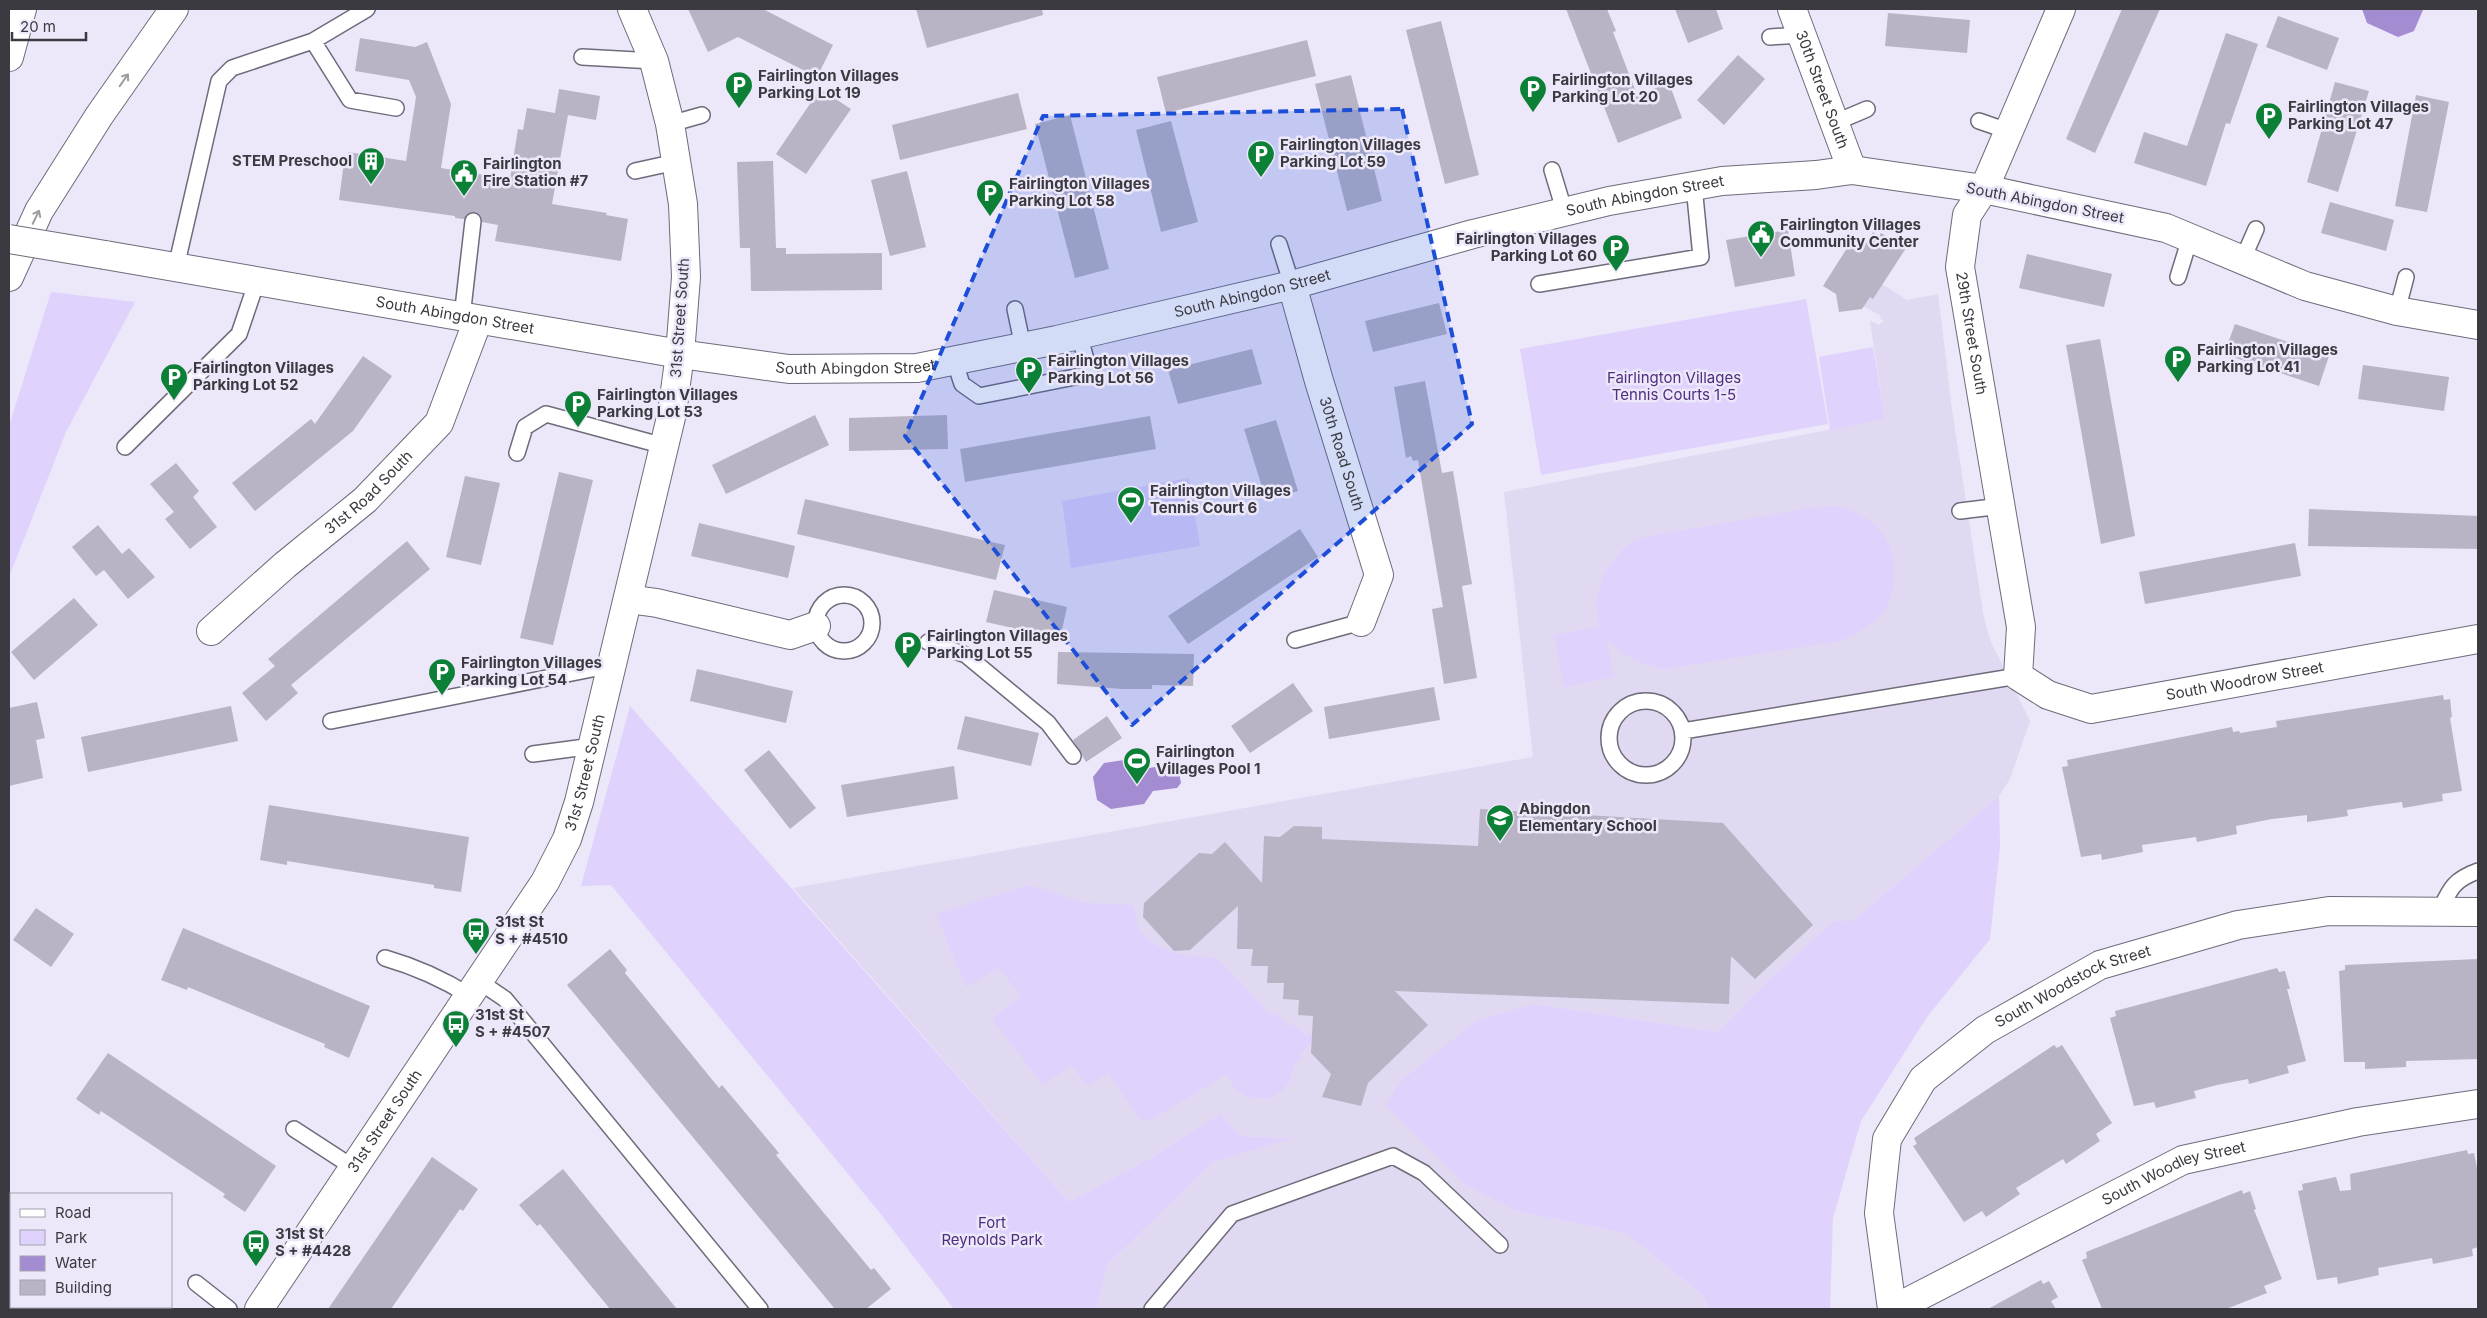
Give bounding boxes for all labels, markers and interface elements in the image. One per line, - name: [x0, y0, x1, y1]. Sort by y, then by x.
- scale bar: [12, 10, 86, 42]
- text: 20 m: [20, 17, 56, 36]
- street label: 30th Street South: [1792, 28, 1853, 151]
- place label: Fairlington Villages Parking Lot 19: [758, 66, 899, 102]
- parking icon: Fairlington Villages Parking Lot 19: [724, 70, 754, 109]
- place label: Fairlington Villages Parking Lot 20: [1552, 70, 1693, 106]
- one-way arrow: [119, 73, 129, 87]
- parking icon: Fairlington Villages Parking Lot 20: [1518, 74, 1548, 113]
- place label: Fairlington Villages Parking Lot 47: [2288, 97, 2429, 133]
- parking icon: Fairlington Villages Parking Lot 47: [2254, 101, 2284, 140]
- place label: Fairlington Villages Parking Lot 59: [1280, 135, 1421, 171]
- parking icon: Fairlington Villages Parking Lot 59: [1246, 139, 1276, 178]
- building icon: STEM Preschool: [356, 146, 386, 185]
- place label: STEM Preschool: [232, 151, 352, 170]
- place label: Fairlington Fire Station #7: [483, 154, 589, 190]
- public building icon: Fairlington Fire Station #7: [449, 158, 479, 197]
- street label: South Abingdon Street: [1564, 171, 1725, 220]
- place label: Fairlington Villages Parking Lot 58: [1009, 174, 1150, 210]
- parking icon: Fairlington Villages Parking Lot 58: [975, 178, 1005, 217]
- street label: South Abingdon Street: [1965, 178, 2126, 227]
- one-way arrow: [32, 209, 42, 224]
- place label: Fairlington Villages Community Center: [1780, 215, 1921, 251]
- public building icon: Fairlington Villages Community Center: [1746, 219, 1776, 258]
- place label: Fairlington Villages Parking Lot 60: [1456, 229, 1597, 265]
- parking icon: Fairlington Villages Parking Lot 60: [1601, 233, 1631, 272]
- street label: 31st Street South: [666, 257, 693, 379]
- street label: South Abingdon Street: [1172, 265, 1333, 321]
- street label: 29th Street South: [1952, 270, 1991, 396]
- street label: South Abingdon Street: [374, 292, 536, 338]
- place label: Fairlington Villages Parking Lot 41: [2197, 340, 2338, 376]
- parking icon: Fairlington Villages Parking Lot 41: [2163, 344, 2193, 383]
- place label: Fairlington Villages Parking Lot 56: [1048, 351, 1189, 387]
- street label: South Abingdon Street: [774, 355, 937, 378]
- parking icon: Fairlington Villages Parking Lot 56: [1014, 355, 1044, 394]
- place label: Fairlington Villages Parking Lot 52: [193, 358, 334, 394]
- parking icon: Fairlington Villages Parking Lot 52: [159, 362, 189, 401]
- park label: Fairlington Villages Tennis Courts 1-5: [1607, 368, 1741, 404]
- place label: Fairlington Villages Parking Lot 53: [597, 385, 738, 421]
- parking icon: Fairlington Villages Parking Lot 53: [563, 389, 593, 428]
- street label: 30th Road South: [1315, 394, 1369, 513]
- street label: 31st Road South: [320, 446, 416, 538]
- place label: Fairlington Villages Tennis Court 6: [1150, 481, 1291, 517]
- sports icon: Fairlington Villages Tennis Court 6: [1116, 485, 1146, 524]
- place label: Fairlington Villages Parking Lot 55: [927, 626, 1068, 662]
- parking icon: Fairlington Villages Parking Lot 55: [893, 630, 923, 669]
- place label: Fairlington Villages Parking Lot 54: [461, 653, 602, 689]
- parking icon: Fairlington Villages Parking Lot 54: [427, 657, 457, 696]
- street label: South Woodrow Street: [2164, 657, 2325, 704]
- street label: 31st Street South: [560, 712, 609, 834]
- place label: Fairlington Villages Pool 1: [1156, 742, 1261, 778]
- sports icon: Fairlington Villages Pool 1: [1122, 746, 1152, 785]
- place label: Abingdon Elementary School: [1519, 799, 1657, 835]
- school or university icon: Abingdon Elementary School: [1485, 803, 1515, 842]
- place label: 31st St S + #4510: [495, 912, 568, 948]
- bus stop icon: 31st St S + #4510: [461, 916, 491, 955]
- street label: South Woodstock Street: [1991, 941, 2153, 1032]
- place label: 31st St S + #4507: [475, 1005, 550, 1041]
- bus stop icon: 31st St S + #4507: [441, 1009, 471, 1048]
- street label: 31st Street South: [343, 1066, 426, 1176]
- street label: South Woodley Street: [2098, 1137, 2247, 1209]
- legend: [10, 1193, 172, 1308]
- text: Road: [55, 1203, 91, 1222]
- park label: Fort Reynolds Park: [941, 1213, 1043, 1249]
- place label: 31st St S + #4428: [275, 1224, 352, 1260]
- text: Park: [55, 1228, 88, 1247]
- bus stop icon: 31st St S + #4428: [241, 1228, 271, 1267]
- text: Water: [55, 1253, 97, 1272]
- text: Building: [55, 1278, 112, 1297]

